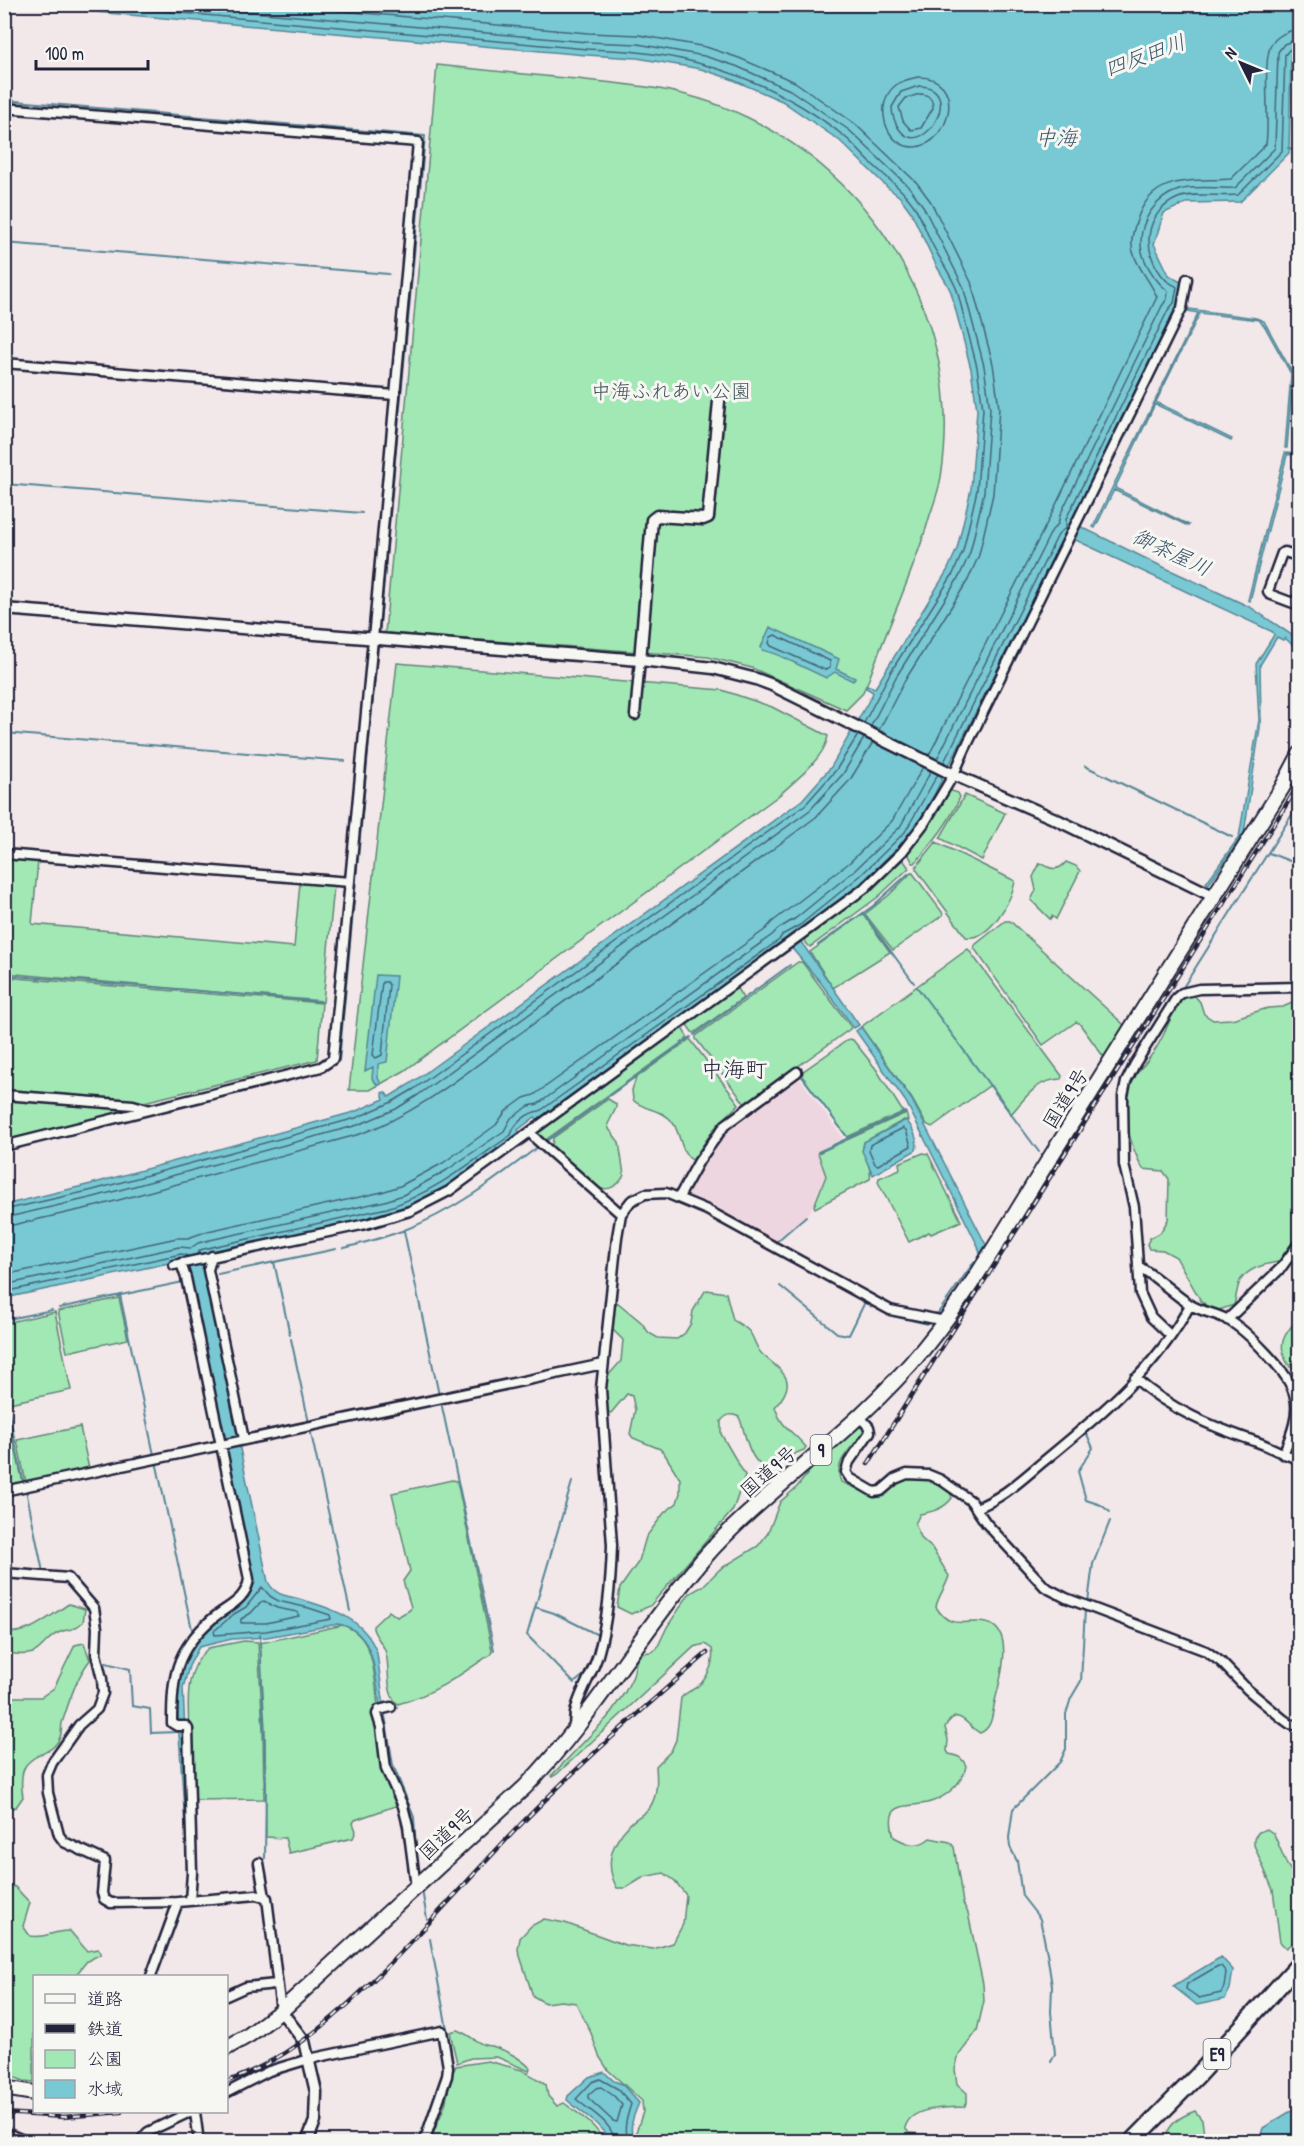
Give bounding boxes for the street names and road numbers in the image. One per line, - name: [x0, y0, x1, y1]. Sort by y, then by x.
- street label: 国道9号: [1036, 1062, 1094, 1134]
- road number: 9: [810, 1435, 832, 1465]
- street label: 国道9号: [734, 1439, 802, 1503]
- street label: 国道9号: [412, 1800, 480, 1866]
- road number: E9: [1204, 2039, 1230, 2069]

